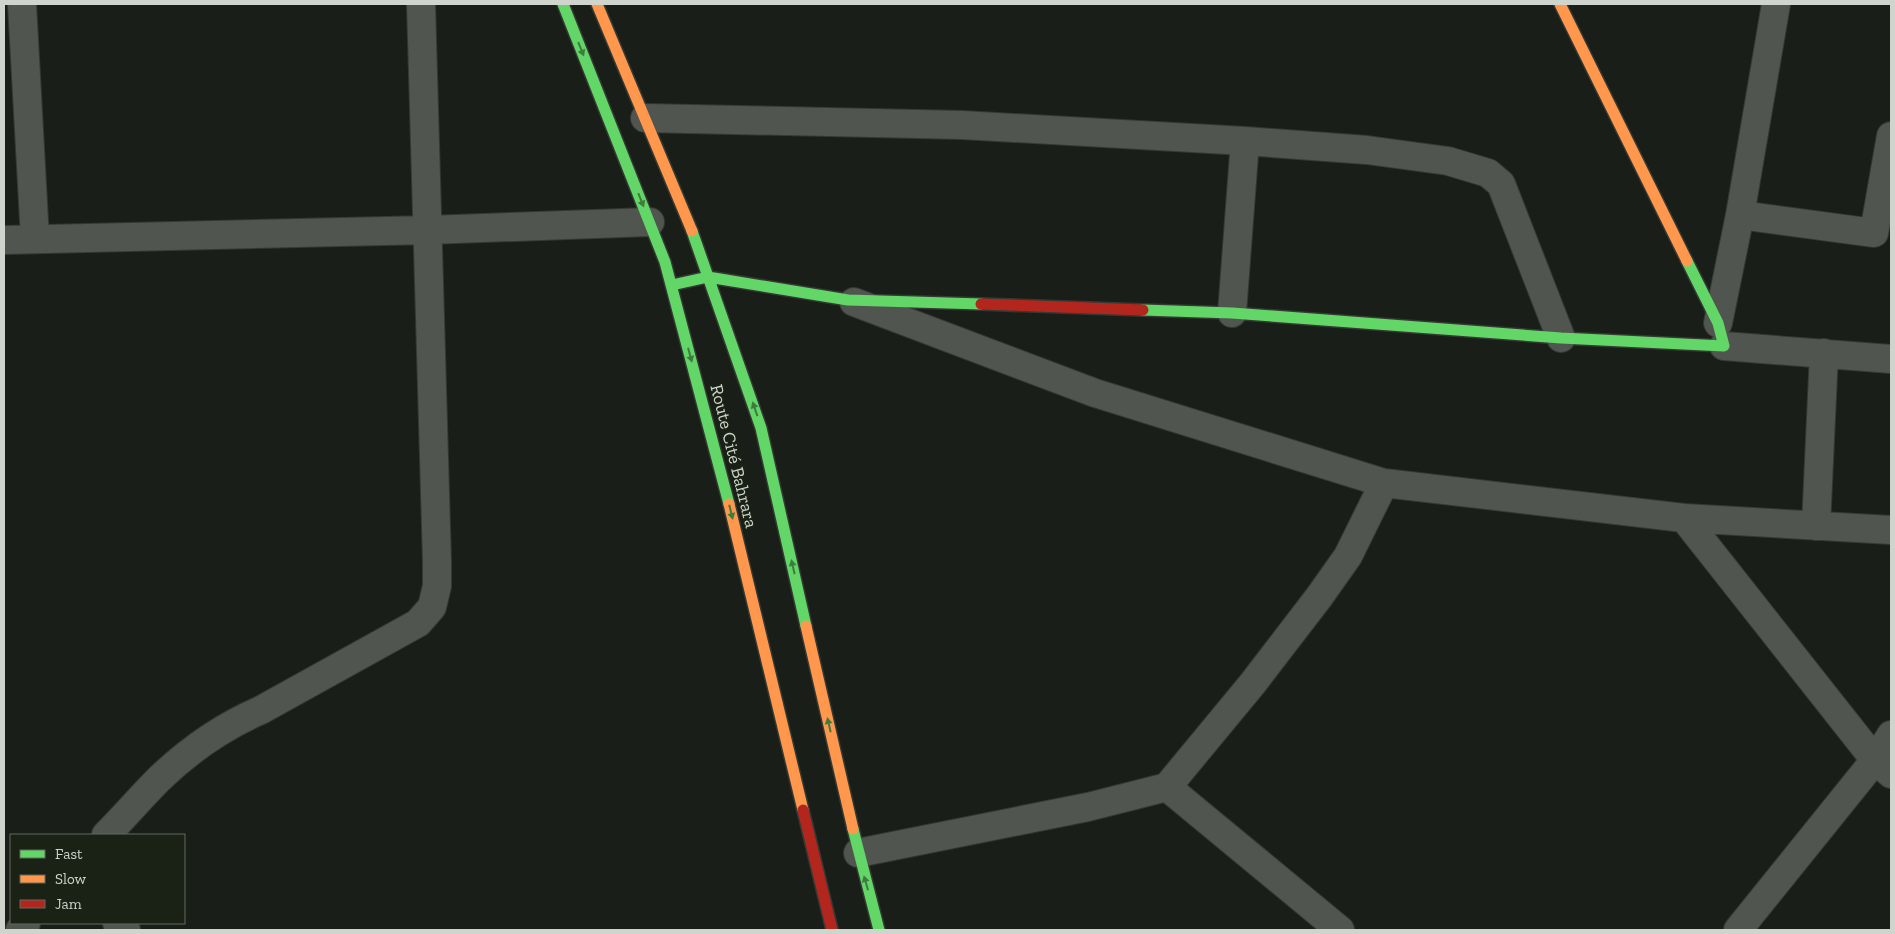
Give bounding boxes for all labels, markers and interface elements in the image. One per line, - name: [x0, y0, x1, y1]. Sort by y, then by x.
- one-way arrow: [577, 42, 585, 56]
- one-way arrow: [637, 193, 645, 208]
- one-way arrow: [686, 347, 694, 362]
- street label: Route Cité Bahrara: [705, 382, 763, 531]
- one-way arrow: [750, 401, 758, 416]
- one-way arrow: [727, 504, 735, 519]
- one-way arrow: [789, 559, 797, 574]
- one-way arrow: [825, 718, 833, 733]
- legend: [10, 834, 185, 924]
- text: Fast: [55, 845, 83, 863]
- text: Slow: [55, 870, 87, 888]
- one-way arrow: [862, 876, 870, 891]
- text: Jam: [55, 895, 82, 913]

